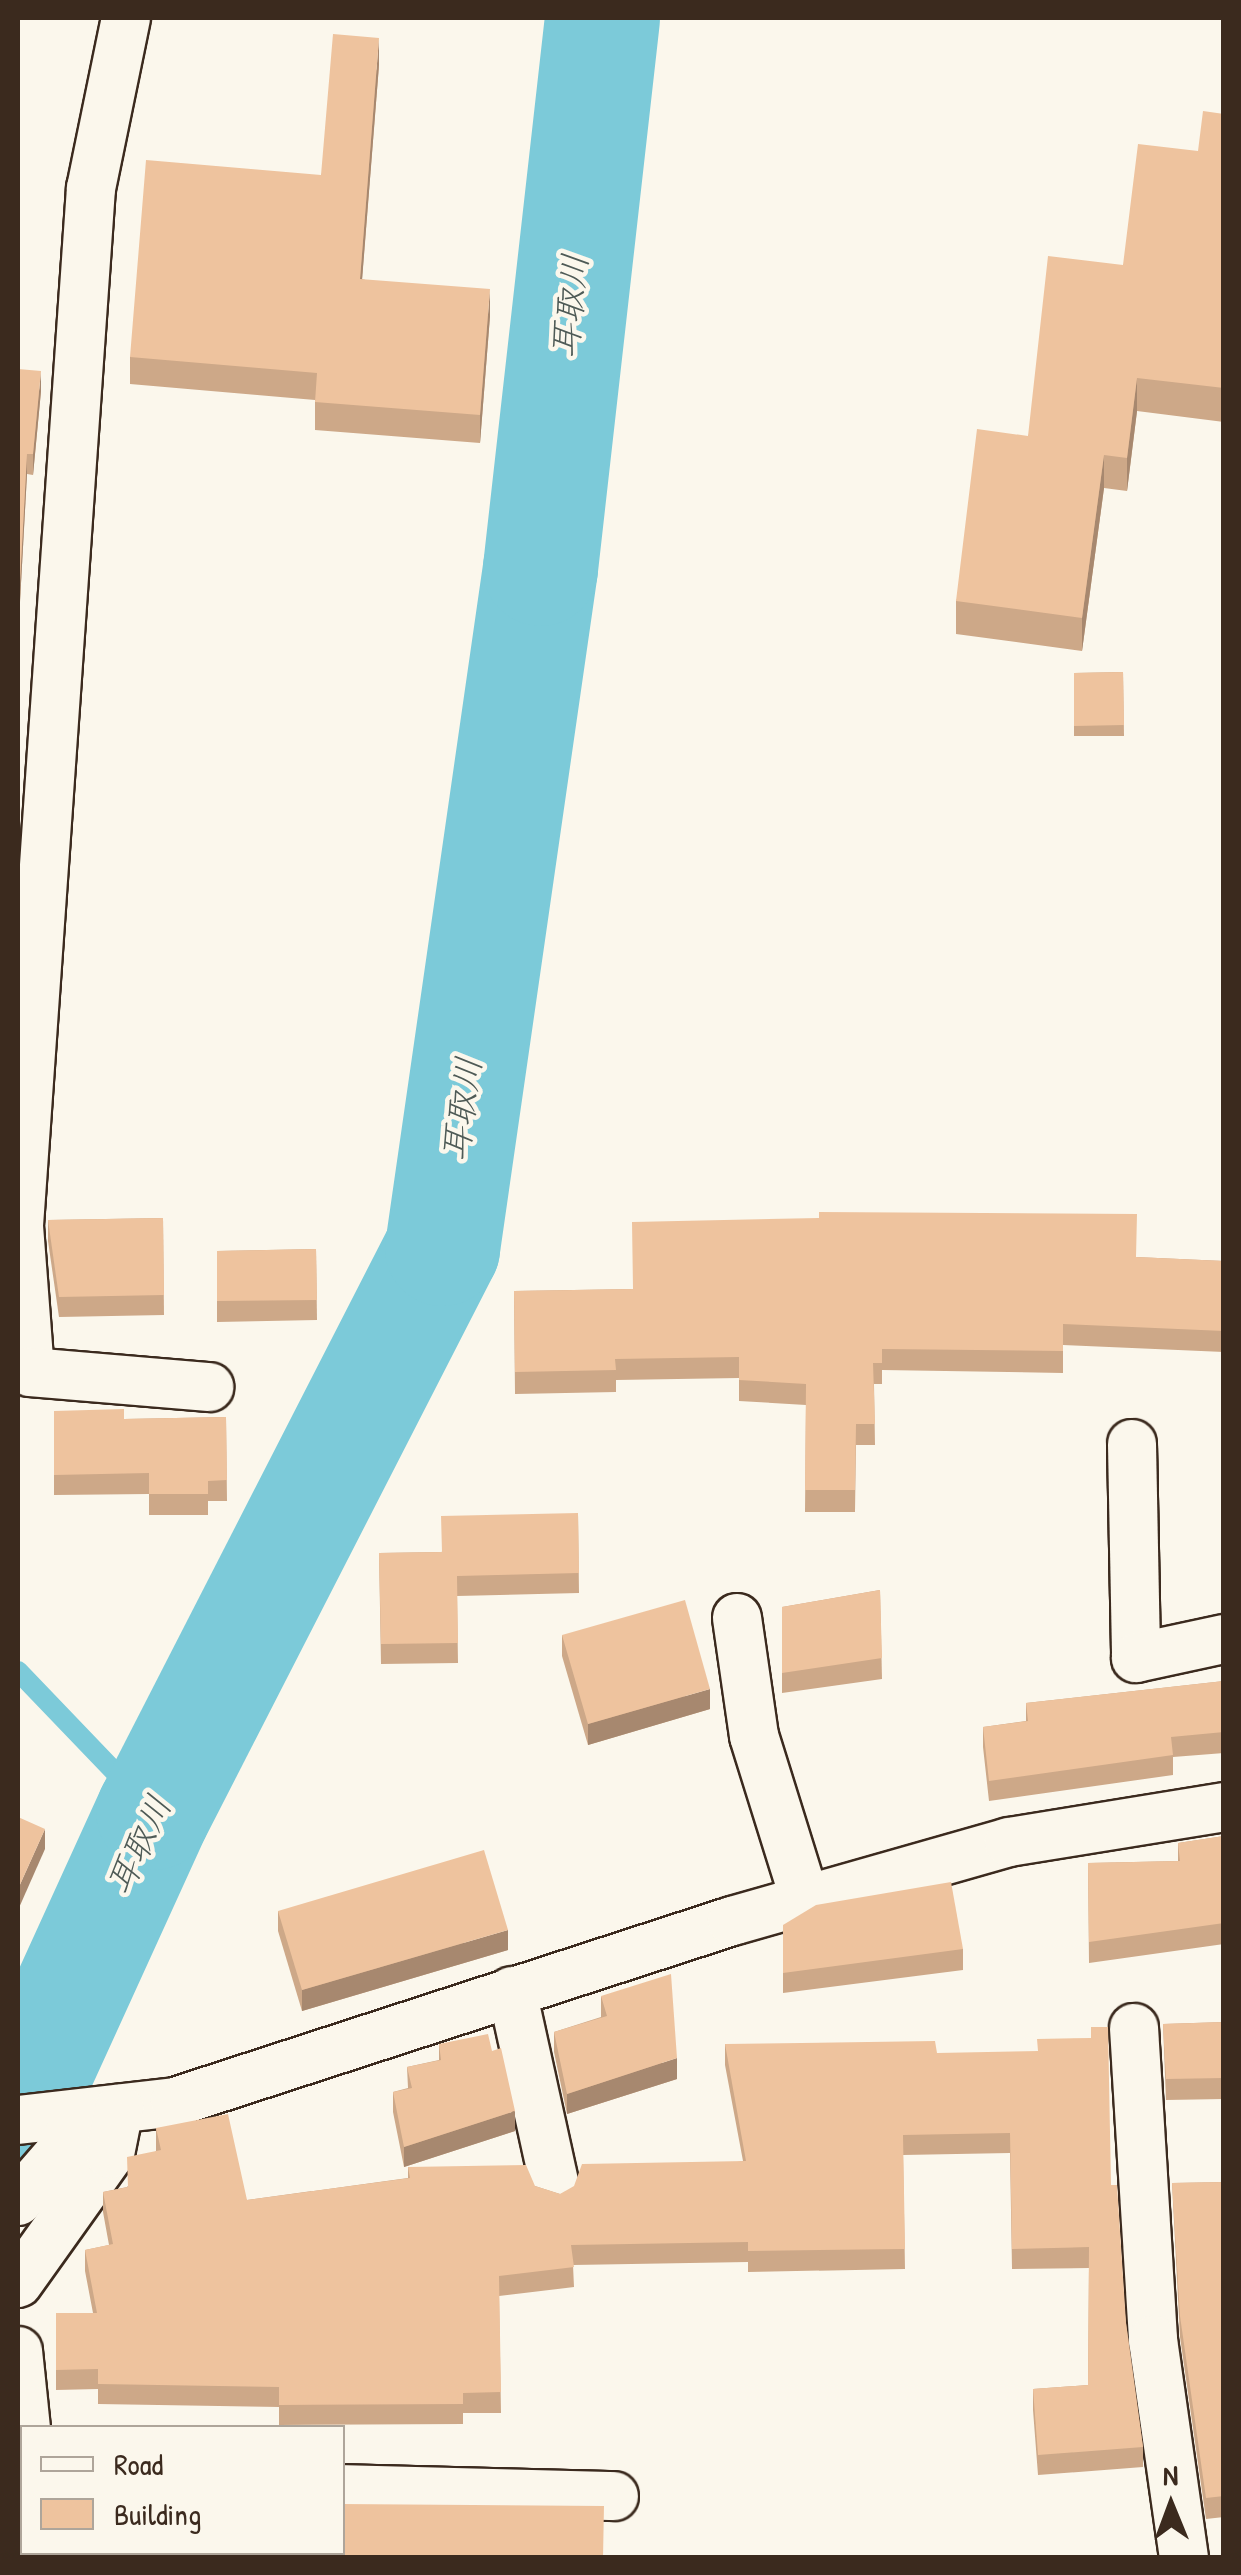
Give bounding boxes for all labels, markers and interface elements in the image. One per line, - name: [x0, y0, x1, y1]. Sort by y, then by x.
- water label: 耳取川: [544, 252, 596, 360]
- water label: 耳取川: [434, 1054, 490, 1164]
- water label: 耳取川: [98, 1789, 180, 1901]
- legend: [20, 2425, 345, 2555]
- text: Road: [114, 2444, 163, 2484]
- north arrow: [1121, 2455, 1221, 2555]
- text: N: [1163, 2456, 1178, 2494]
- text: Building: [114, 2494, 201, 2534]

